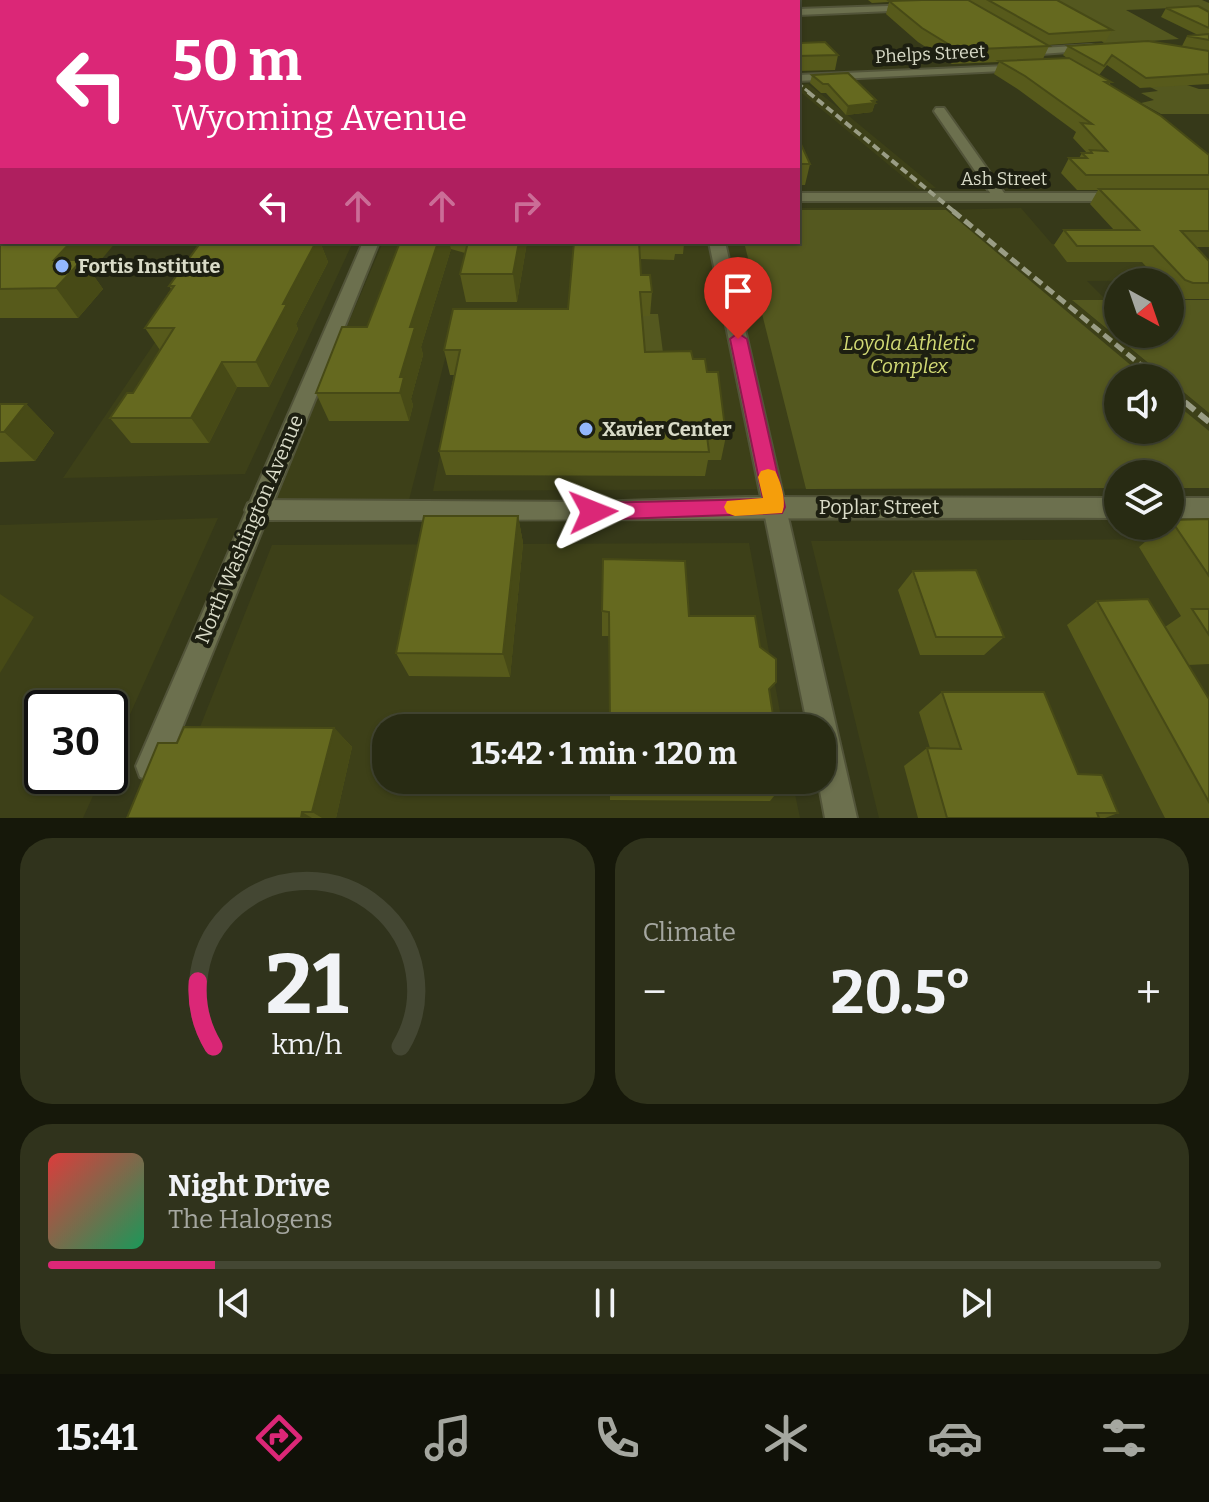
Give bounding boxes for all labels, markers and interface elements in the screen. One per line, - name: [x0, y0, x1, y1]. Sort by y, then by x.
- text: 50 m: [172, 28, 302, 95]
- icon: left: [40, 32, 144, 136]
- street label: Phelps Street: [874, 40, 986, 68]
- text: Wyoming Avenue: [172, 96, 467, 140]
- street label: Ash Street: [961, 168, 1048, 190]
- icon: left: [252, 184, 296, 228]
- icon: ahead: [336, 184, 380, 228]
- icon: ahead: [420, 184, 464, 228]
- icon: right: [504, 184, 548, 228]
- place label: Fortis Institute: [78, 254, 220, 278]
- marker: Fortis Institute: [53, 257, 71, 275]
- pin: [704, 257, 772, 339]
- north arrow: [1104, 268, 1184, 348]
- map controls: [1104, 268, 1184, 540]
- icon: arrive: [716, 269, 760, 313]
- park label: Loyola Athletic Complex: [843, 331, 976, 378]
- button: sound: [1104, 364, 1184, 444]
- street label: North Washington Avenue: [190, 411, 308, 647]
- place label: Xavier Center: [602, 417, 732, 441]
- marker: Xavier Center: [577, 420, 595, 438]
- button: layers: [1104, 460, 1184, 540]
- position arrow: [551, 470, 635, 554]
- street label: Poplar Street: [819, 495, 939, 519]
- speed limit sign: 30: [24, 690, 128, 794]
- text: 15:42 · 1 min · 120 m: [471, 736, 737, 772]
- text: Climate: [643, 917, 736, 948]
- text: 21: [266, 935, 349, 1035]
- text: 20.5°: [830, 957, 972, 1029]
- text: −: [643, 966, 667, 1019]
- text: +: [1136, 966, 1161, 1019]
- text: km/h: [272, 1027, 343, 1062]
- text: Night Drive: [168, 1168, 330, 1204]
- text: The Halogens: [168, 1204, 333, 1235]
- icon: previous: [212, 1281, 256, 1325]
- icon: pause: [583, 1281, 627, 1325]
- icon: next: [954, 1281, 998, 1325]
- icon: directions: [251, 1410, 307, 1466]
- icon: music: [420, 1410, 476, 1466]
- icon: phone: [589, 1410, 645, 1466]
- icon: climate: [758, 1410, 814, 1466]
- icon: car: [927, 1410, 983, 1466]
- icon: filters: [1096, 1410, 1152, 1466]
- text: 15:41: [57, 1416, 138, 1460]

